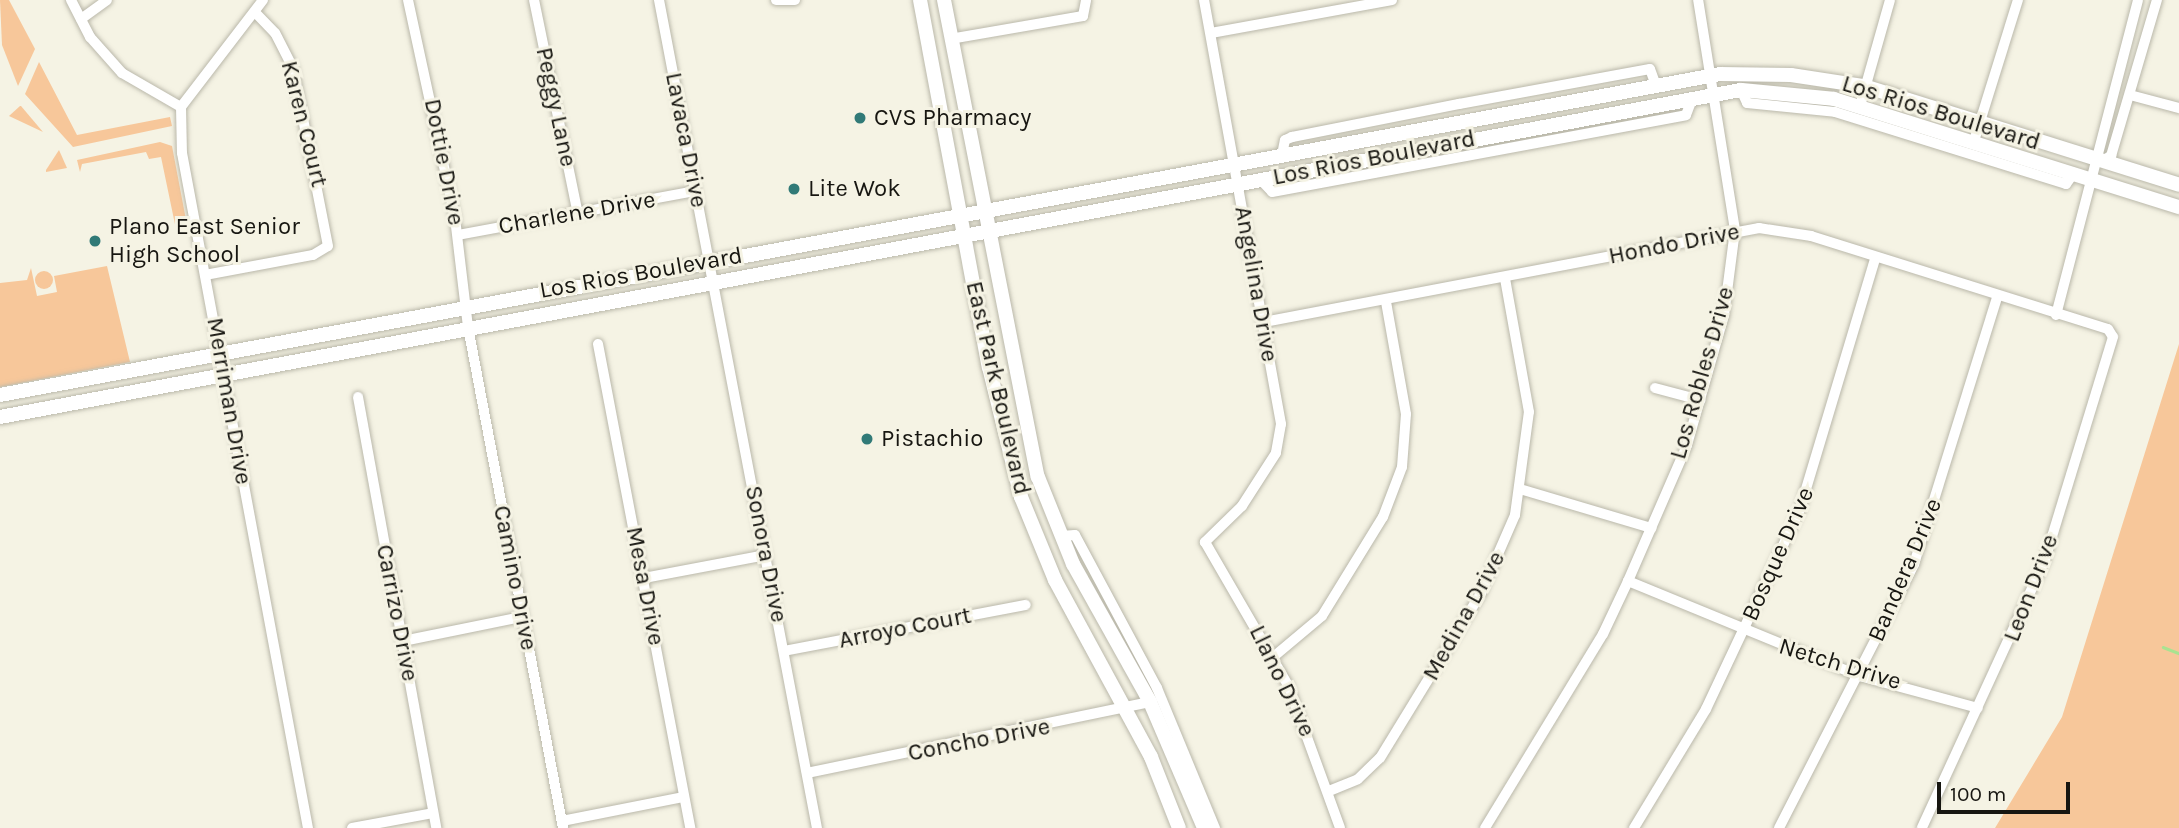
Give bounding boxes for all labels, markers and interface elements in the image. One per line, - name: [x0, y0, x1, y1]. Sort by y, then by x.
- street label: Peggy Lane: [529, 45, 583, 169]
- street label: Karen Court: [274, 58, 334, 190]
- street label: Los Rios Boulevard: [1838, 69, 2044, 157]
- street label: Lavaca Drive: [659, 70, 713, 210]
- street label: Dottie Drive: [418, 96, 470, 228]
- place label: CVS Pharmacy: [874, 104, 1031, 132]
- marker: CVS Pharmacy: [852, 110, 868, 126]
- street label: Los Rios Boulevard: [1270, 124, 1478, 192]
- place label: Lite Wok: [808, 175, 901, 203]
- marker: Lite Wok: [786, 181, 802, 197]
- street label: Charlene Drive: [496, 185, 658, 241]
- street label: Angelina Drive: [1228, 204, 1284, 364]
- place label: Plano East Senior High School: [109, 213, 300, 269]
- street label: Hondo Drive: [1606, 217, 1742, 271]
- marker: Plano East Senior High School: [87, 233, 103, 249]
- street label: Los Rios Boulevard: [537, 241, 745, 305]
- street label: East Park Boulevard: [959, 278, 1037, 498]
- street label: Los Robles Drive: [1664, 283, 1740, 463]
- street label: Merriman Drive: [200, 315, 258, 487]
- place label: Pistachio: [881, 425, 983, 453]
- marker: Pistachio: [859, 431, 875, 447]
- street label: Sonora Drive: [739, 483, 793, 625]
- street label: Bosque Drive: [1736, 483, 1820, 625]
- street label: Bandera Drive: [1862, 494, 1948, 646]
- street label: Camino Drive: [487, 503, 543, 653]
- street label: Mesa Drive: [619, 524, 671, 648]
- street label: Leon Drive: [1997, 530, 2065, 646]
- street label: Carrizo Drive: [370, 542, 424, 684]
- street label: Medina Drive: [1417, 546, 1511, 686]
- street label: Arroyo Court: [836, 601, 974, 655]
- street label: Llano Drive: [1243, 621, 1321, 741]
- street label: Netch Drive: [1775, 632, 1905, 696]
- street label: Concho Drive: [906, 712, 1052, 768]
- scale bar: [1941, 768, 2074, 812]
- text: 100 m: [1950, 782, 2007, 806]

